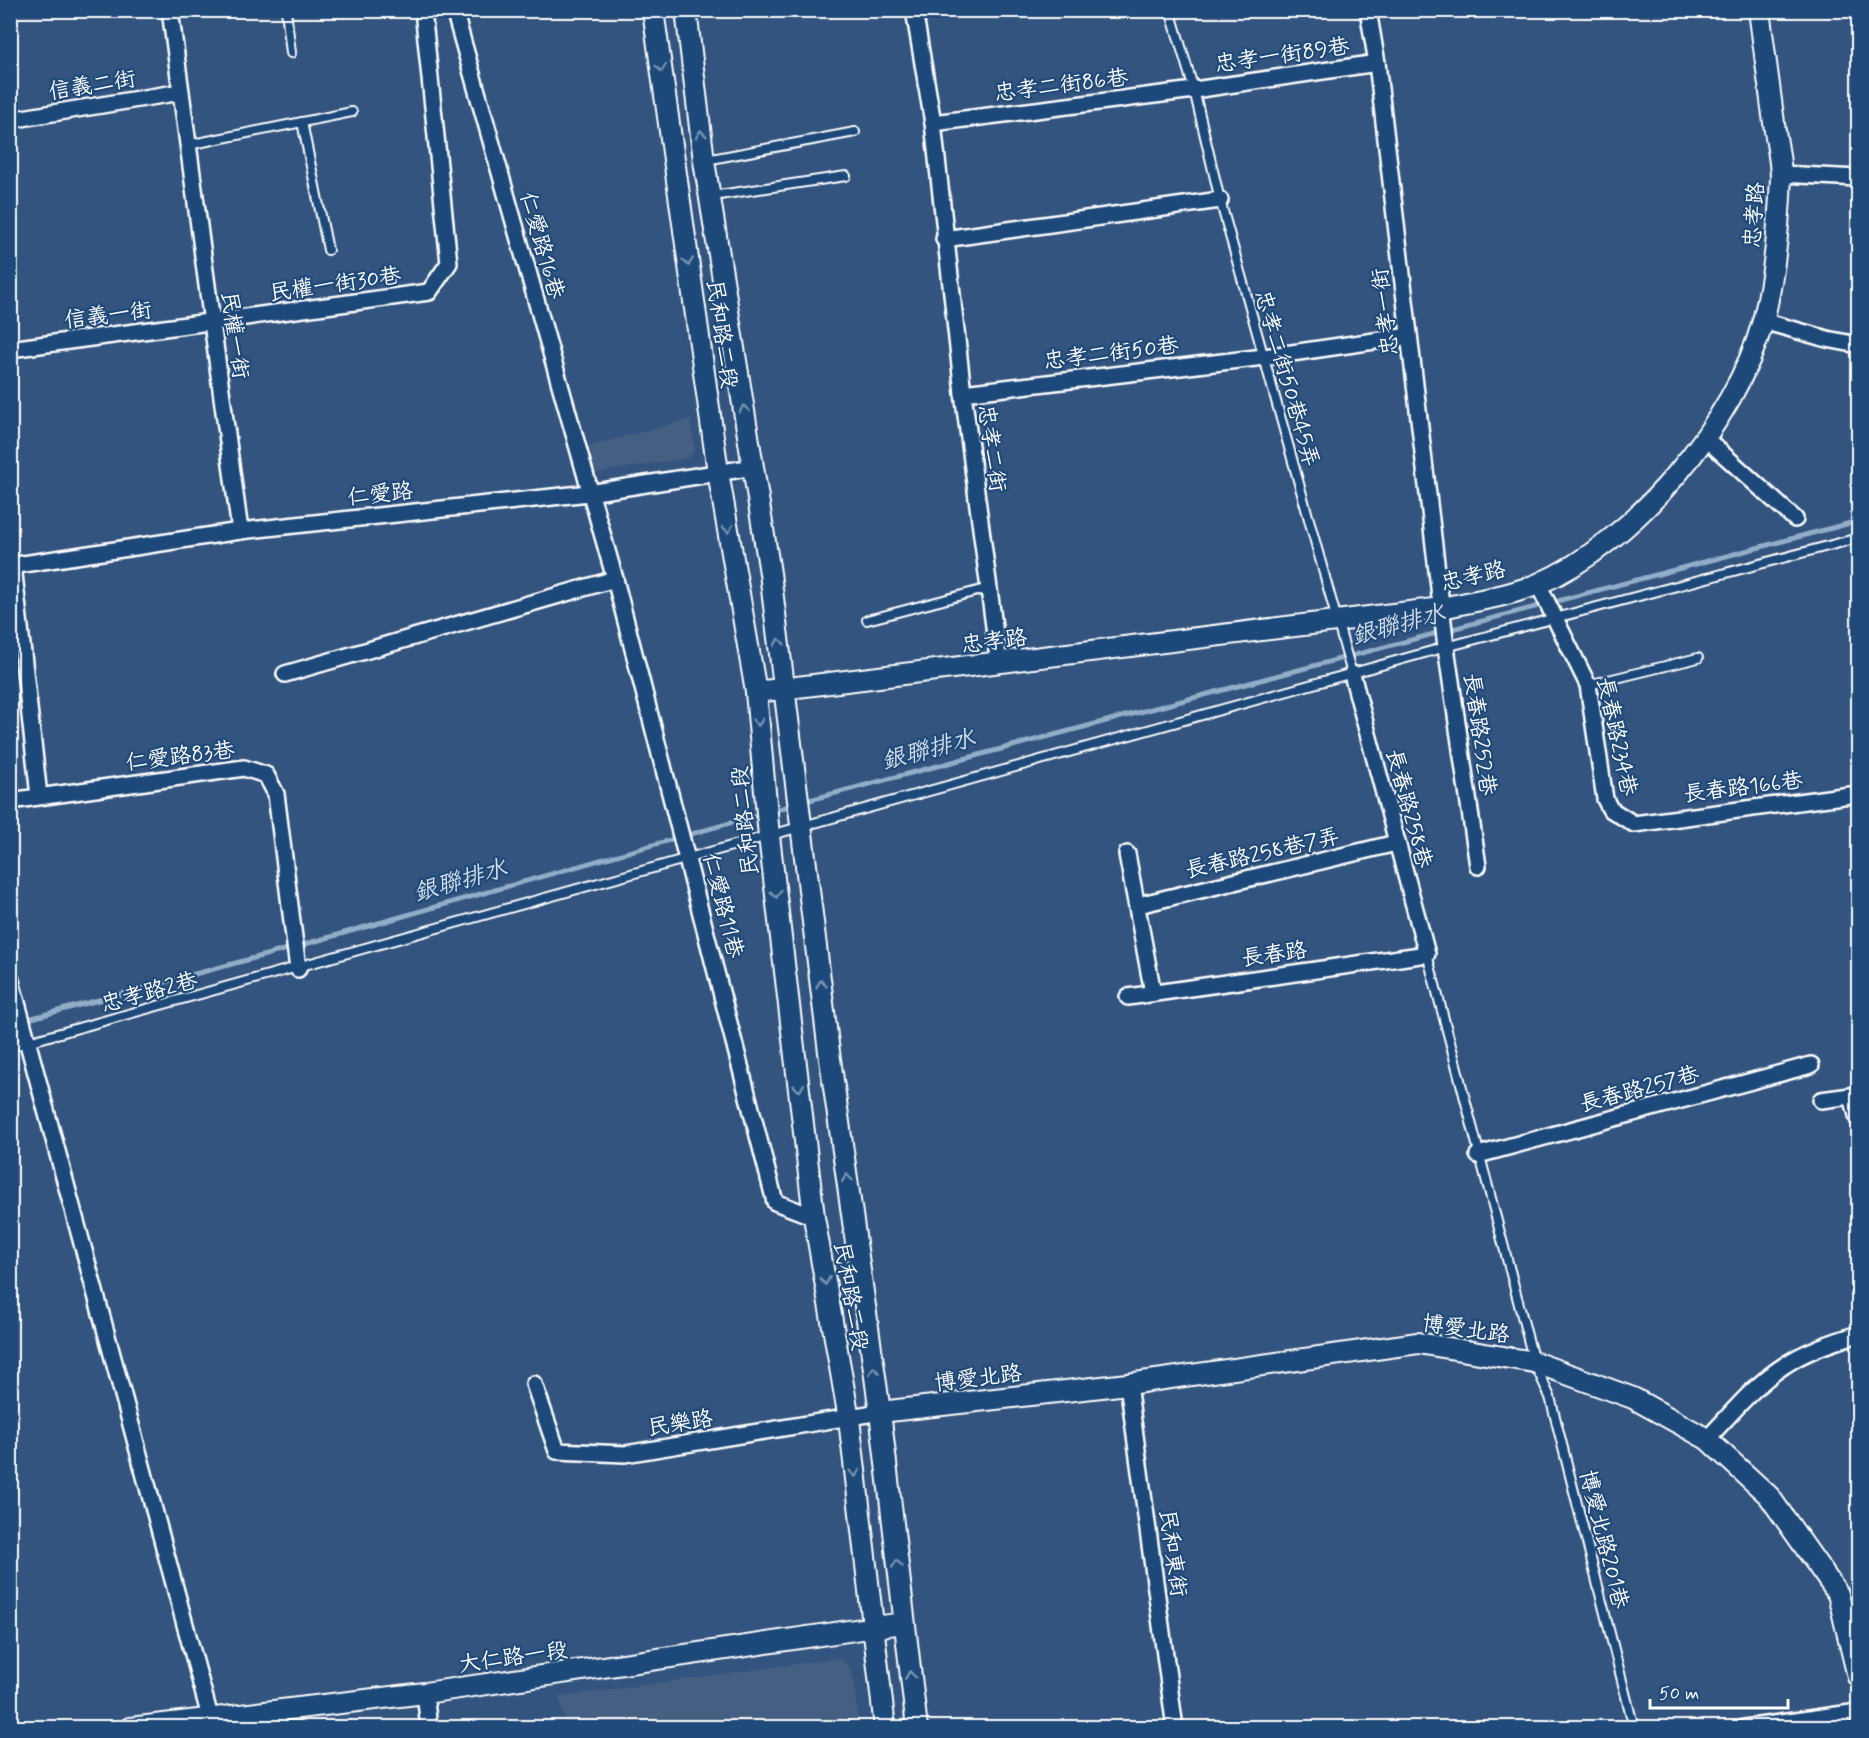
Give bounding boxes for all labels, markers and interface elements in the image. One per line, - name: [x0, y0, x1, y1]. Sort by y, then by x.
- street label: 忠孝一街89巷: [1213, 33, 1351, 79]
- one-way arrow: [655, 64, 667, 73]
- street label: 忠孝二街86巷: [993, 64, 1130, 108]
- street label: 信義二街: [47, 65, 138, 107]
- one-way arrow: [695, 129, 708, 138]
- street label: 忠孝路: [1739, 181, 1771, 249]
- street label: 仁愛路16巷: [512, 189, 570, 302]
- one-way arrow: [682, 257, 694, 266]
- street label: 民權一街30巷: [268, 262, 403, 308]
- street label: 忠孝一街: [1367, 266, 1405, 357]
- street label: 民和路二段: [700, 278, 743, 391]
- street label: 忠孝二街50巷45弄: [1247, 287, 1325, 470]
- street label: 民權一街: [214, 290, 254, 381]
- street label: 信義一街: [63, 297, 154, 335]
- street label: 忠孝二街50巷: [1042, 332, 1180, 376]
- street label: 忠孝二街: [971, 403, 1011, 494]
- one-way arrow: [739, 405, 751, 414]
- street label: 仁愛路: [346, 478, 414, 512]
- one-way arrow: [721, 525, 733, 534]
- street label: 忠孝路: [1438, 556, 1509, 598]
- water label: 銀聯排水: [1348, 598, 1450, 653]
- street label: 忠孝路: [960, 624, 1029, 660]
- one-way arrow: [773, 637, 786, 647]
- street label: 長春路252巷: [1457, 671, 1501, 797]
- street label: 長春路234巷: [1590, 674, 1642, 799]
- one-way arrow: [751, 717, 764, 726]
- water label: 銀聯排水: [878, 723, 980, 778]
- street label: 仁愛路83巷: [124, 736, 236, 778]
- street label: 長春路258巷: [1379, 746, 1437, 871]
- street label: 民和路二段: [726, 765, 766, 877]
- street label: 長春路166巷: [1682, 767, 1805, 809]
- street label: 長春路258巷7弄: [1182, 823, 1342, 885]
- street label: 仁愛路11巷: [695, 850, 749, 961]
- water label: 銀聯排水: [410, 853, 512, 910]
- one-way arrow: [769, 889, 782, 898]
- street label: 長春路: [1240, 937, 1309, 973]
- street label: 忠孝路2巷: [98, 967, 201, 1019]
- one-way arrow: [815, 980, 827, 989]
- street label: 長春路257巷: [1577, 1061, 1702, 1119]
- one-way arrow: [792, 1083, 805, 1092]
- one-way arrow: [842, 1173, 854, 1182]
- street label: 民和路二段: [827, 1240, 873, 1353]
- one-way arrow: [818, 1275, 831, 1285]
- street label: 博愛北路: [1420, 1310, 1511, 1350]
- street label: 博愛北路: [933, 1360, 1024, 1398]
- one-way arrow: [869, 1366, 881, 1375]
- street label: 民樂路: [646, 1405, 715, 1443]
- street label: 博愛北路201巷: [1572, 1467, 1634, 1612]
- one-way arrow: [848, 1469, 861, 1478]
- street label: 民和東街: [1152, 1508, 1192, 1599]
- one-way arrow: [891, 1560, 903, 1569]
- street label: 大仁路一段: [457, 1636, 570, 1679]
- one-way arrow: [904, 1670, 916, 1680]
- scale bar: [1650, 1672, 1788, 1710]
- text: 50 m: [1659, 1682, 1699, 1706]

